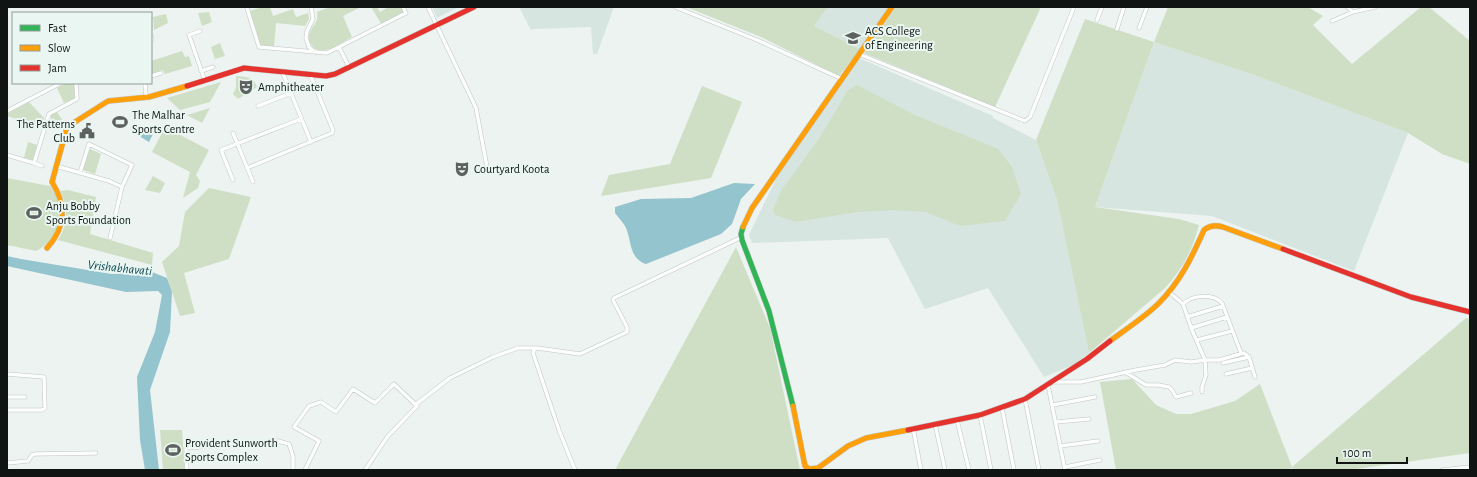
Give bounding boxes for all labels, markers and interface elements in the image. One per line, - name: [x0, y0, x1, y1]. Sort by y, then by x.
- legend: [12, 12, 152, 84]
- text: Fast: [48, 22, 67, 34]
- place label: ACS College of Engineering: [865, 25, 933, 51]
- school or university icon: ACS College of Engineering: [844, 29, 862, 47]
- text: Slow: [48, 42, 70, 54]
- text: Jam: [48, 62, 67, 74]
- theatre icon: Amphitheater: [237, 78, 255, 96]
- place label: Amphitheater: [258, 81, 324, 93]
- place label: The Malhar Sports Centre: [132, 109, 195, 135]
- sports icon: The Malhar Sports Centre: [111, 113, 129, 131]
- place label: The Patterns Club: [16, 118, 75, 144]
- public building icon: The Patterns Club: [78, 122, 96, 140]
- theatre icon: Courtyard Koota: [453, 160, 471, 178]
- place label: Courtyard Koota: [474, 163, 550, 176]
- place label: Anju Bobby Sports Foundation: [46, 200, 131, 226]
- sports icon: Anju Bobby Sports Foundation: [25, 204, 43, 222]
- water label: Vrishabhavati: [87, 259, 153, 278]
- place label: Provident Sunworth Sports Complex: [185, 437, 278, 463]
- scale bar: [1337, 439, 1407, 465]
- sports icon: Provident Sunworth Sports Complex: [164, 441, 182, 459]
- text: 100 m: [1343, 447, 1371, 459]

